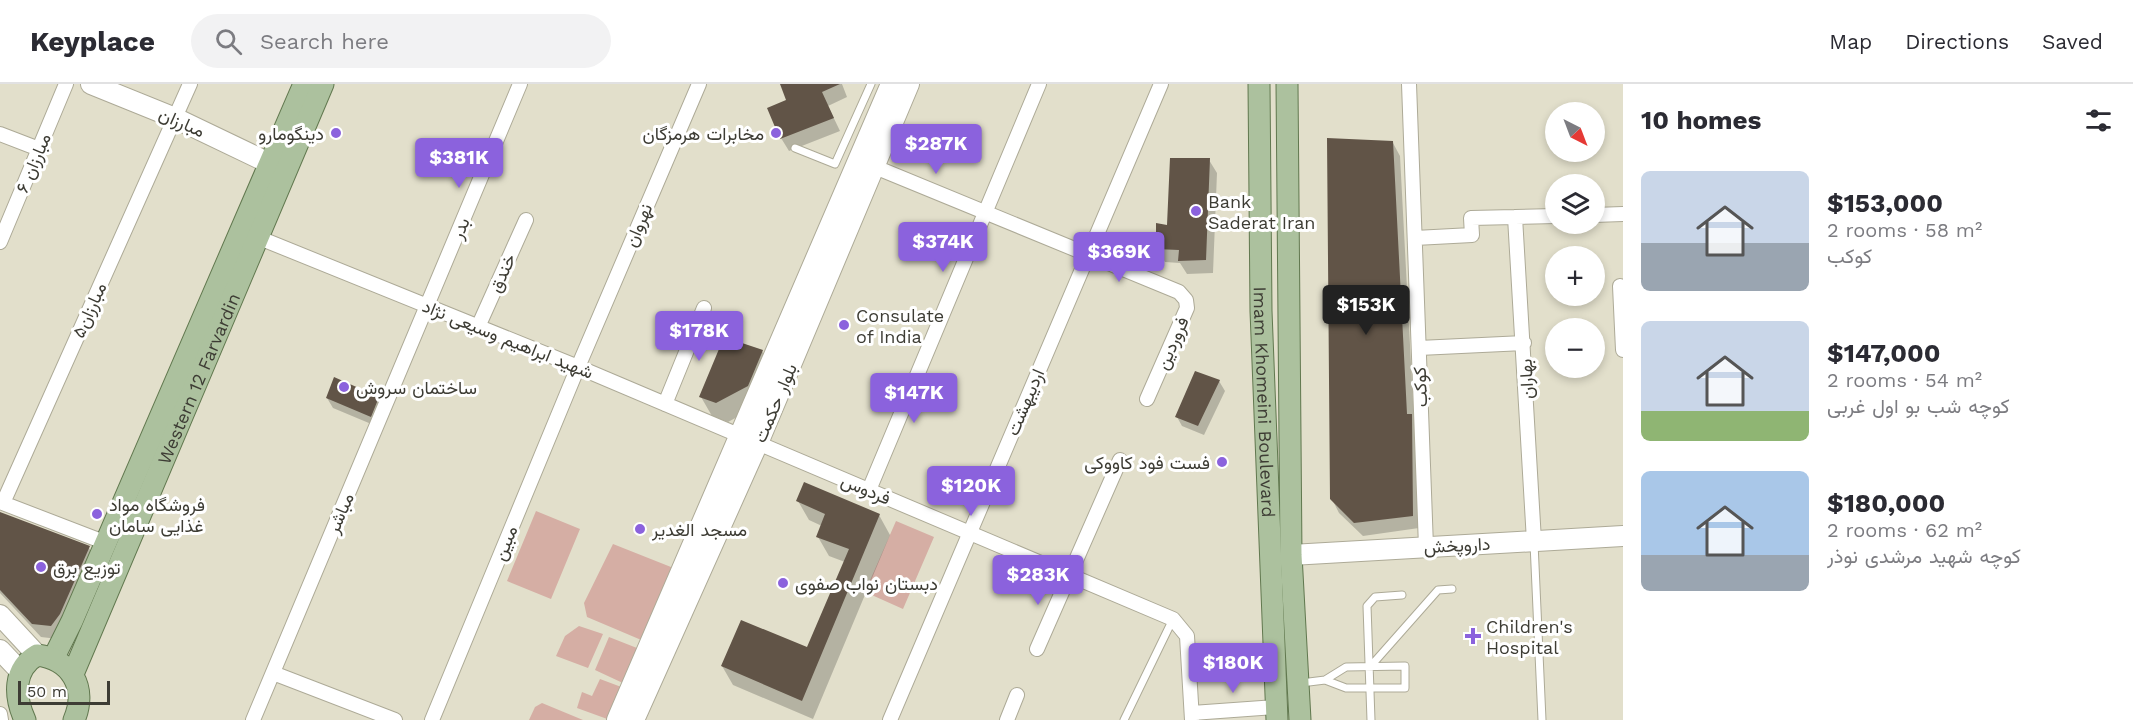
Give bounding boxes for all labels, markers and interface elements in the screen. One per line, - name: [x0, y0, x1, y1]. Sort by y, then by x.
- search box: [191, 14, 611, 68]
- text: Keyplace: [30, 25, 155, 58]
- icon: search: [212, 25, 245, 58]
- text: Search here: [260, 29, 389, 54]
- text: Map: [1829, 29, 1872, 54]
- text: Directions: [1905, 29, 2009, 54]
- text: Saved: [2042, 29, 2103, 54]
- north arrow: [1545, 102, 1605, 162]
- map controls: [1545, 102, 1605, 378]
- street label: مبارزان: [156, 103, 208, 142]
- icon: filters: [2082, 104, 2115, 137]
- text: 10 homes: [1641, 105, 1761, 135]
- place label: دینگومارو: [258, 123, 324, 145]
- place label: مخابرات هرمزگان: [643, 123, 764, 145]
- pin: $287K: [894, 124, 978, 175]
- marker: دینگومارو: [329, 126, 343, 140]
- marker: مخابرات هرمزگان: [769, 126, 783, 140]
- street label: مبارزان ۶: [11, 130, 56, 196]
- text: $287K: [905, 131, 967, 155]
- pin: $381K: [417, 138, 501, 189]
- text: $381K: [429, 145, 489, 169]
- button: layers: [1545, 174, 1605, 234]
- text: $153,000: [1827, 188, 1943, 218]
- place label: Bank Saderat Iran: [1208, 191, 1315, 233]
- icon: home: [1689, 195, 1761, 267]
- street label: نهروان: [620, 200, 657, 250]
- marker: Bank Saderat Iran: [1189, 204, 1203, 218]
- street label: بدر: [446, 214, 475, 243]
- text: 2 rooms · 58 m²: [1827, 218, 1982, 242]
- pin: $374K: [901, 222, 985, 273]
- text: $374K: [912, 229, 974, 253]
- pin: $369K: [1077, 232, 1161, 283]
- text: $369K: [1087, 239, 1151, 263]
- text: کوکب: [1827, 244, 1872, 268]
- button: +: [1545, 246, 1605, 306]
- street label: خندق: [484, 250, 520, 296]
- street label: مبارزان۵: [68, 279, 111, 341]
- pin: $153K: [1324, 285, 1408, 336]
- street label: Imam Khomeini Boulevard: [1250, 286, 1280, 518]
- street label: Western 12 Farvardin: [153, 290, 244, 467]
- text: $153K: [1337, 292, 1395, 316]
- street label: شهید ابراهیم وسیعی نژاد: [419, 295, 596, 385]
- place label: Consulate of India: [856, 305, 944, 347]
- pin: $178K: [657, 311, 741, 362]
- street label: فروردین: [1151, 313, 1194, 373]
- text: $178K: [669, 318, 729, 342]
- marker: Consulate of India: [837, 318, 851, 332]
- button: −: [1545, 318, 1605, 378]
- text: $147,000: [1827, 338, 1941, 368]
- icon: home: [1689, 345, 1761, 417]
- street label: بهاران: [1514, 358, 1539, 400]
- street label: بلوار حکمت: [749, 360, 802, 446]
- street label: اردیبهشت: [1002, 366, 1049, 439]
- street label: کوکب: [1409, 366, 1432, 408]
- text: 2 rooms · 54 m²: [1827, 368, 1982, 392]
- pin: $147K: [872, 373, 956, 424]
- place label: ساختمان سروش: [356, 377, 477, 399]
- marker: ساختمان سروش: [337, 380, 351, 394]
- text: $147K: [884, 380, 944, 404]
- text: کوچه شب بو اول غربی: [1827, 394, 2010, 418]
- place label: فست فود کاووکی: [1084, 452, 1210, 474]
- marker: فست فود کاووکی: [1215, 455, 1229, 469]
- pin: $120K: [929, 466, 1013, 517]
- street label: فردوس: [838, 469, 894, 510]
- text: $120K: [941, 473, 1001, 497]
- text: $180,000: [1827, 488, 1945, 518]
- street label: مباشر: [322, 490, 359, 538]
- place label: فروشگاه مواد غذایی سامان: [109, 494, 205, 537]
- icon: home: [1689, 495, 1761, 567]
- marker: فروشگاه مواد غذایی سامان: [90, 507, 104, 521]
- text: 2 rooms · 62 m²: [1827, 518, 1982, 542]
- place label: مسجد الغدیر: [651, 519, 747, 541]
- street label: مبین: [489, 522, 522, 564]
- marker: مسجد الغدیر: [633, 522, 647, 536]
- street label: داروپخش: [1423, 533, 1491, 559]
- text: کوچه شهید مرشدی نوذر: [1827, 544, 2021, 568]
- pin: $283K: [996, 555, 1080, 606]
- place label: توزیع برق: [53, 557, 120, 580]
- marker: توزیع برق: [34, 560, 48, 574]
- text: $283K: [1007, 562, 1069, 586]
- place label: دبستان نواب صفوی: [795, 573, 938, 595]
- marker: دبستان نواب صفوی: [776, 576, 790, 590]
- place label: Children's Hospital: [1486, 616, 1573, 658]
- marker: Children's Hospital: [1464, 627, 1482, 645]
- pin: $180K: [1191, 643, 1275, 694]
- text: $180K: [1203, 650, 1263, 674]
- scale bar: [18, 678, 110, 706]
- text: 50 m: [27, 682, 67, 701]

